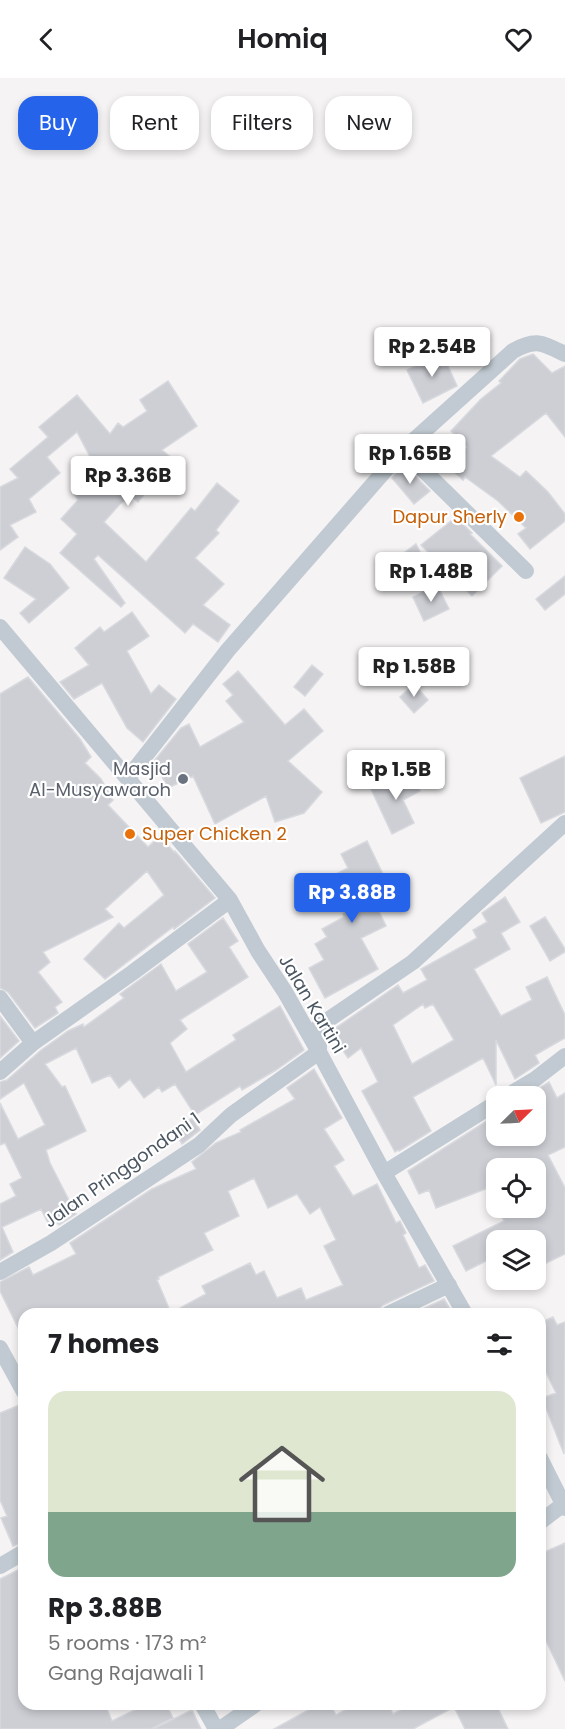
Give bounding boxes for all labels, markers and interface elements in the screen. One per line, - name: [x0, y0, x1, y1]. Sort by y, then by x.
- text: Homiq: [237, 20, 328, 57]
- icon: back: [30, 23, 63, 56]
- icon: heart: [502, 23, 535, 56]
- chip: Buy: [18, 96, 98, 150]
- chip: Rent: [110, 96, 199, 150]
- chip: Filters: [211, 96, 313, 150]
- chip: New: [325, 96, 412, 150]
- pin: Rp 2.54B: [370, 327, 494, 378]
- text: Rp 2.54B: [388, 332, 476, 360]
- pin: Rp 1.65B: [348, 434, 472, 485]
- text: Rp 1.65B: [369, 439, 451, 467]
- pin: Rp 3.36B: [66, 456, 190, 507]
- text: Rp 3.36B: [85, 461, 171, 489]
- place label: Dapur Sherly: [392, 504, 507, 529]
- marker: Dapur Sherly: [512, 510, 526, 524]
- pin: Rp 1.48B: [369, 552, 493, 603]
- text: Rp 1.48B: [389, 557, 473, 585]
- pin: Rp 1.58B: [352, 647, 476, 698]
- text: Rp 1.58B: [372, 652, 456, 680]
- pin: Rp 1.5B: [341, 750, 451, 801]
- text: Rp 1.5B: [361, 755, 431, 783]
- place label: Masjid Al-Musyawaroh: [29, 756, 171, 802]
- marker: Masjid Al-Musyawaroh: [176, 772, 190, 786]
- place label: Super Chicken 2: [142, 821, 287, 846]
- marker: Super Chicken 2: [123, 827, 137, 841]
- pin: Rp 3.88B: [290, 873, 414, 924]
- text: Rp 3.88B: [308, 878, 396, 906]
- street label: Jalan Kartini: [273, 950, 352, 1058]
- north arrow: [486, 1086, 546, 1146]
- map controls: [486, 1086, 546, 1290]
- street label: Jalan Pringgondani 1: [38, 1106, 205, 1233]
- button: locate: [486, 1158, 546, 1218]
- button: layers: [486, 1230, 546, 1290]
- text: 7 homes: [48, 1326, 160, 1362]
- icon: filters: [483, 1328, 516, 1361]
- icon: home: [228, 1430, 336, 1538]
- text: Rp 3.88B: [48, 1590, 162, 1626]
- text: 5 rooms · 173 m²: [48, 1629, 207, 1657]
- text: Gang Rajawali 1: [48, 1659, 204, 1687]

